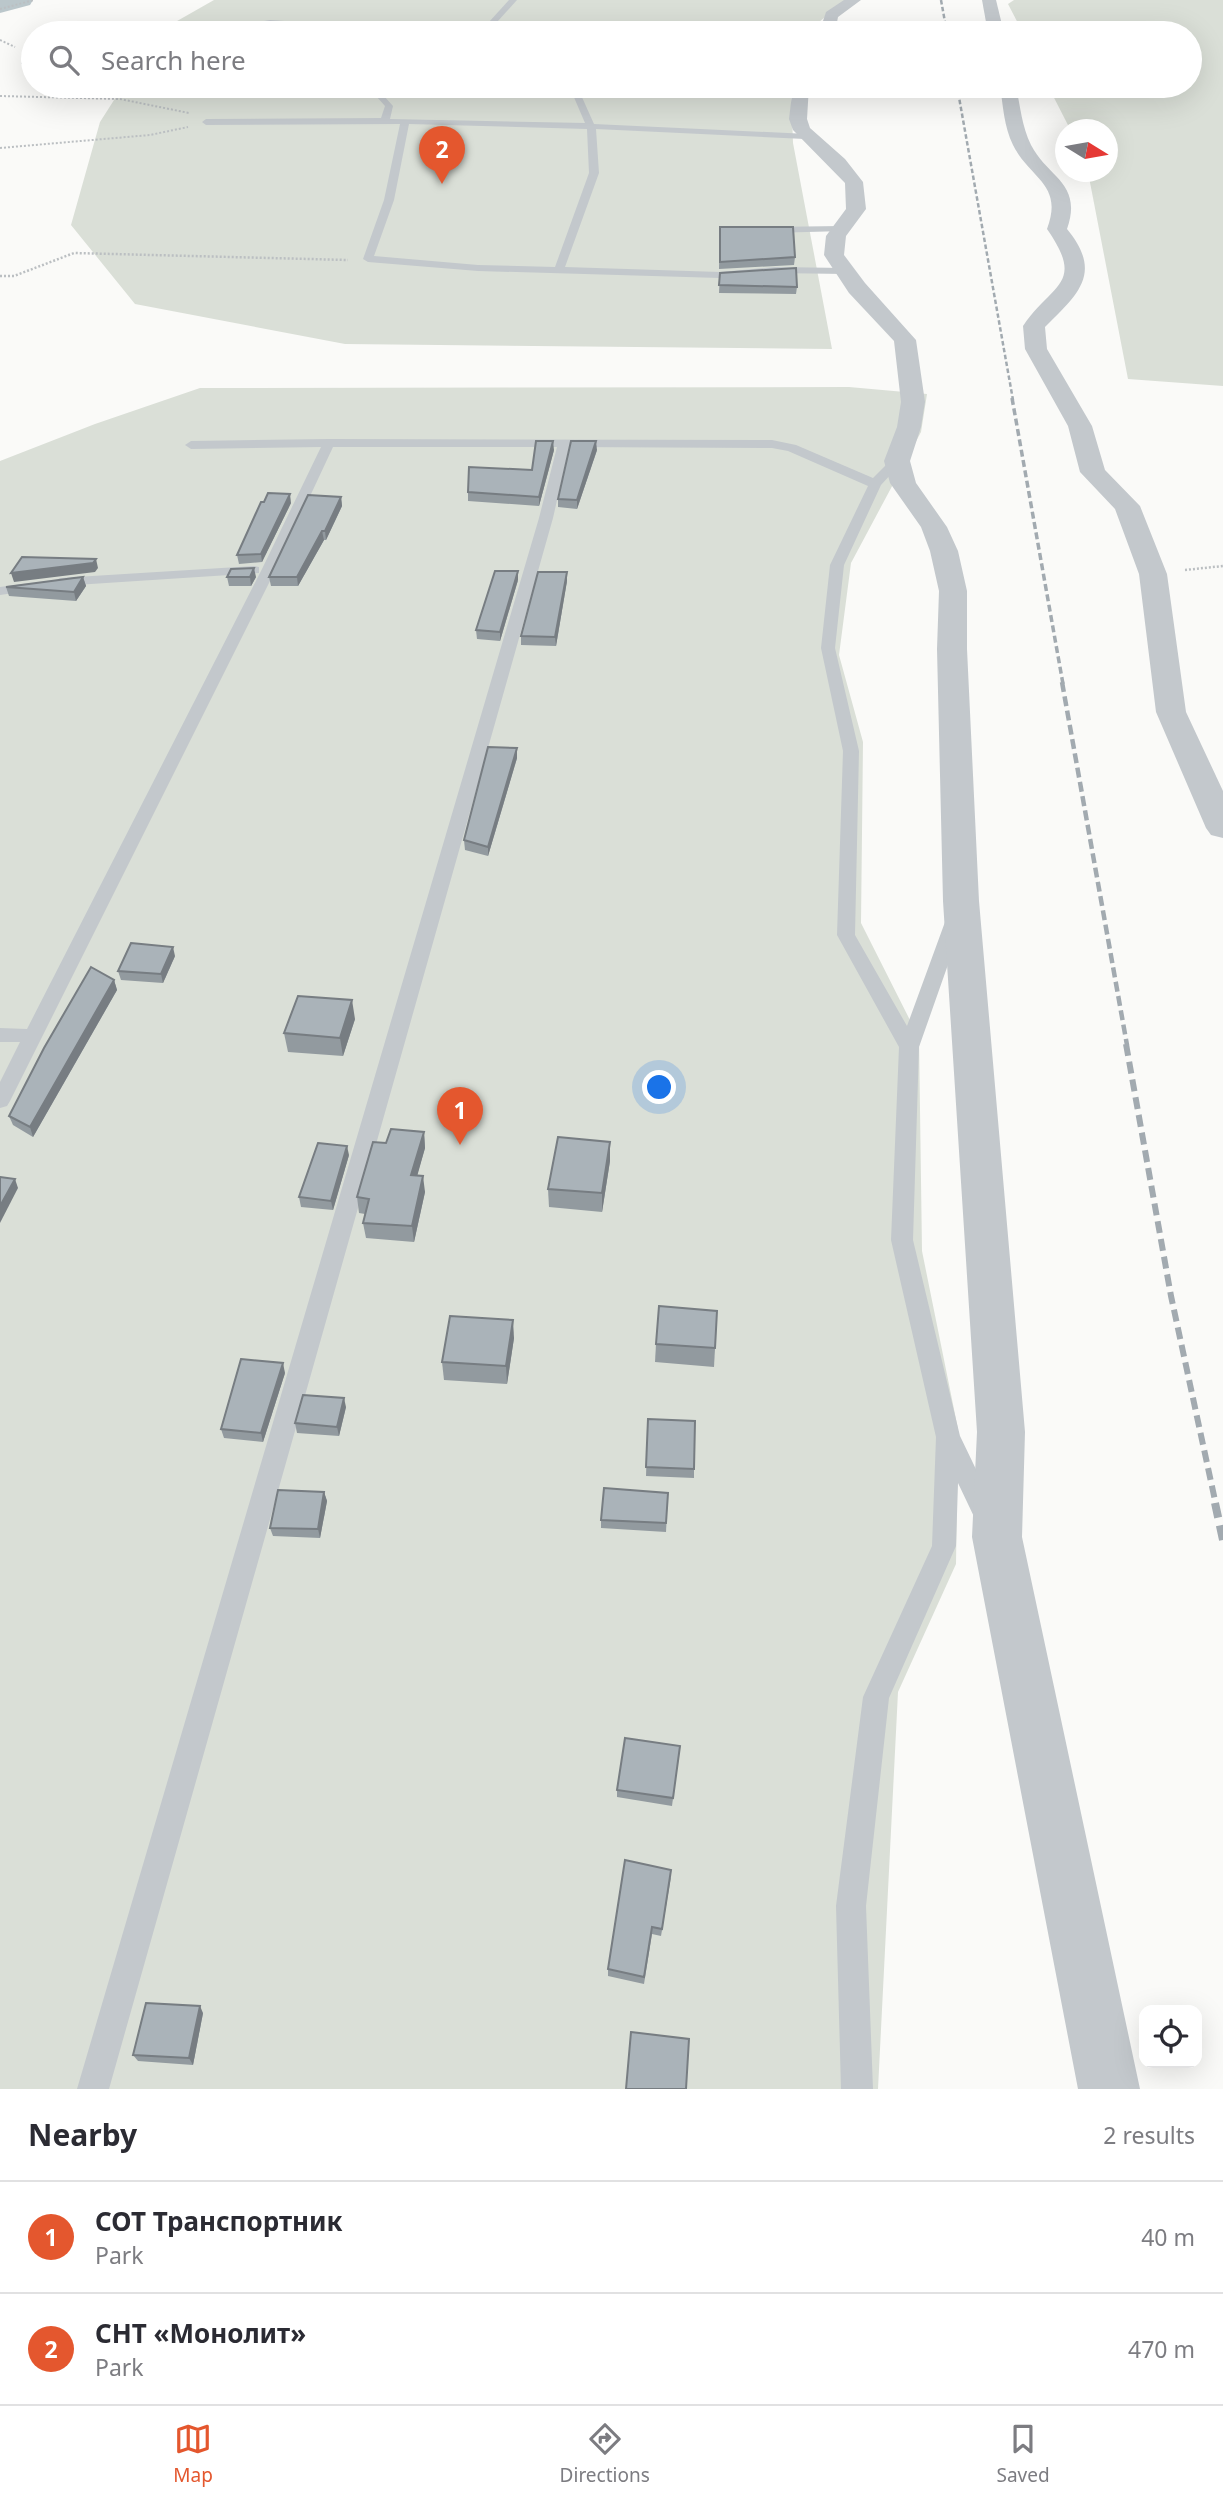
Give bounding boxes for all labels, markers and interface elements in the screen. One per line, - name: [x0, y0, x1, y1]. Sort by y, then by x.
- search box: [21, 21, 1202, 98]
- icon: search: [45, 41, 83, 79]
- text: Search here: [101, 42, 246, 78]
- north arrow: [1055, 119, 1118, 182]
- pin: 2: [419, 126, 465, 184]
- your location: [642, 1070, 676, 1104]
- pin: 1: [437, 1087, 483, 1145]
- map controls: [1139, 2005, 1202, 2068]
- button: locate: [1139, 2005, 1202, 2068]
- text: Nearby: [28, 2114, 137, 2155]
- text: 2 results: [1103, 2119, 1195, 2151]
- text: СОТ Транспортник: [95, 2203, 343, 2239]
- text: 1: [44, 2221, 58, 2253]
- text: 40 m: [1141, 2221, 1195, 2253]
- text: Park: [95, 2239, 144, 2271]
- text: СНТ «Монолит»: [95, 2315, 306, 2351]
- text: 2: [44, 2333, 58, 2365]
- text: 470 m: [1128, 2333, 1195, 2365]
- text: Park: [95, 2351, 144, 2383]
- tab: Map: [173, 2420, 213, 2488]
- tab: Directions: [560, 2420, 650, 2488]
- tab: Saved: [996, 2420, 1050, 2488]

